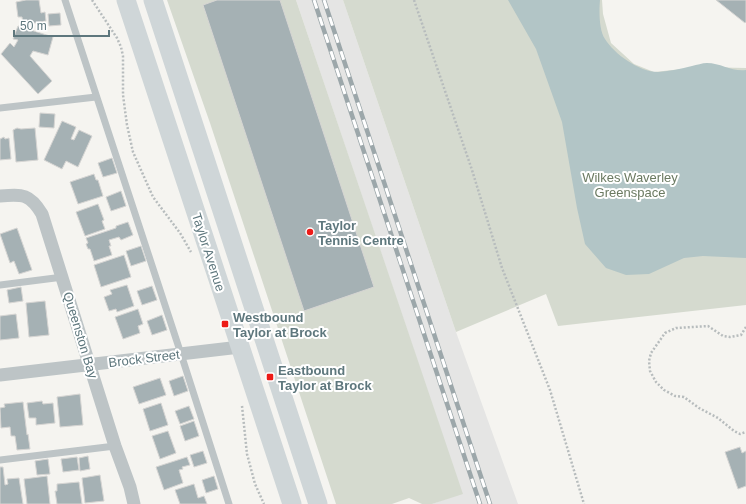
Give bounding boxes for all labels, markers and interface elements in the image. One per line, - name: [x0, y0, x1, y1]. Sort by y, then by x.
- scale bar: [14, 12, 109, 38]
- text: 50 m: [20, 19, 47, 33]
- park label: Wilkes Waverley Greenspace: [582, 170, 678, 200]
- street label: Taylor Avenue: [189, 211, 228, 293]
- place label: Taylor Tennis Centre: [318, 218, 404, 248]
- marker: Taylor Tennis Centre: [305, 227, 315, 237]
- street label: Queenston Bay: [60, 290, 101, 381]
- place label: Westbound Taylor at Brock: [233, 310, 327, 340]
- marker: Westbound Taylor at Brock: [220, 319, 230, 329]
- street label: Brock Street: [108, 347, 181, 370]
- place label: Eastbound Taylor at Brock: [278, 363, 372, 393]
- marker: Eastbound Taylor at Brock: [265, 372, 275, 382]

